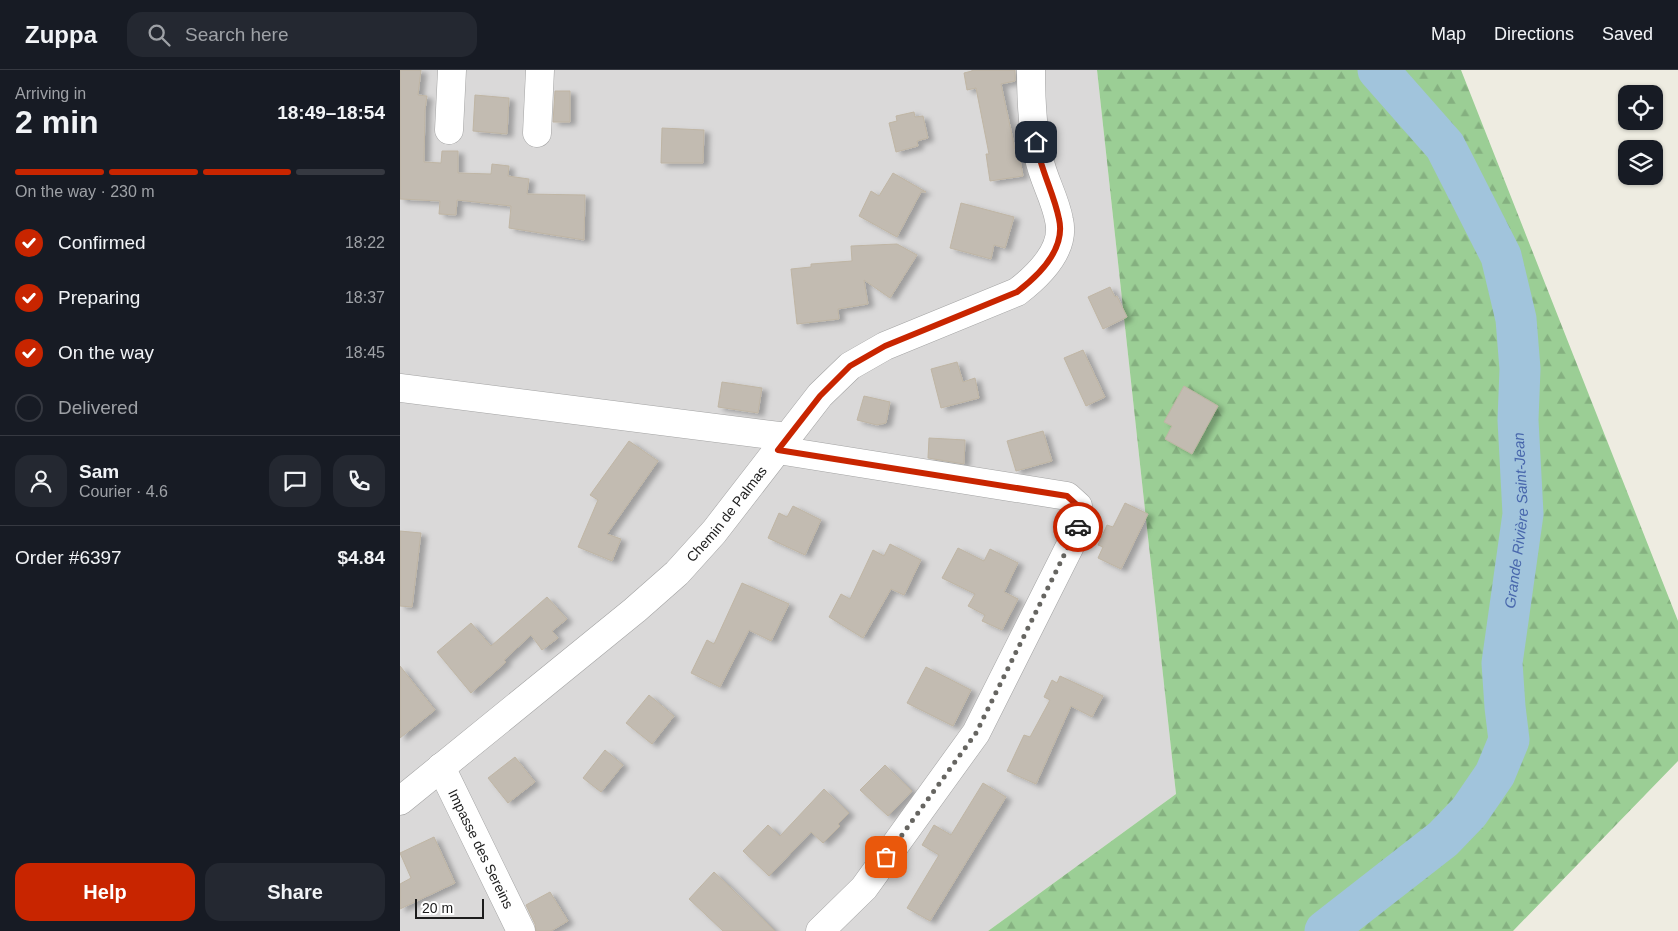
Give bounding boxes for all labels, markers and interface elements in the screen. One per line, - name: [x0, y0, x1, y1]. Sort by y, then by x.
- search box: [127, 12, 477, 57]
- text: Zuppa: [25, 21, 97, 48]
- icon: search: [145, 21, 173, 49]
- text: Search here: [185, 24, 289, 45]
- text: Map: [1431, 24, 1466, 44]
- text: Directions: [1494, 24, 1574, 44]
- text: Saved: [1602, 24, 1653, 44]
- text: Arriving in: [15, 85, 86, 102]
- map controls: [1618, 85, 1663, 185]
- button: locate: [1618, 85, 1663, 130]
- text: 18:49–18:54: [277, 102, 385, 123]
- text: 2 min: [15, 104, 99, 140]
- pin: [1015, 121, 1057, 163]
- icon: home: [1022, 128, 1050, 156]
- button: layers: [1618, 140, 1663, 185]
- text: On the way · 230 m: [15, 183, 155, 200]
- icon: check: [15, 229, 43, 257]
- text: Confirmed: [58, 232, 146, 253]
- text: 18:22: [345, 234, 385, 251]
- icon: check: [15, 284, 43, 312]
- text: Preparing: [58, 287, 140, 308]
- text: 18:37: [345, 289, 385, 306]
- icon: check: [15, 339, 43, 367]
- text: On the way: [58, 342, 154, 363]
- text: 18:45: [345, 344, 385, 361]
- text: Delivered: [58, 397, 138, 418]
- water label: Grande Rivière Saint-Jean: [1501, 432, 1531, 609]
- button: person: [15, 455, 67, 507]
- button: chat: [269, 455, 321, 507]
- button: phone: [333, 455, 385, 507]
- text: Sam: [79, 461, 119, 482]
- street label: Chemin de Palmas: [683, 463, 770, 565]
- text: Courier · 4.6: [79, 483, 168, 500]
- courier: [1053, 502, 1103, 552]
- icon: car: [1064, 513, 1092, 541]
- text: Order #6397: [15, 547, 122, 568]
- text: $4.84: [337, 547, 385, 568]
- street label: Impasse des Sereins: [445, 786, 517, 911]
- pin: [865, 836, 907, 878]
- icon: bag: [872, 843, 900, 871]
- button: Help: [15, 863, 195, 921]
- button: Share: [205, 863, 385, 921]
- scale bar: [415, 896, 484, 919]
- text: 20 m: [422, 900, 453, 916]

